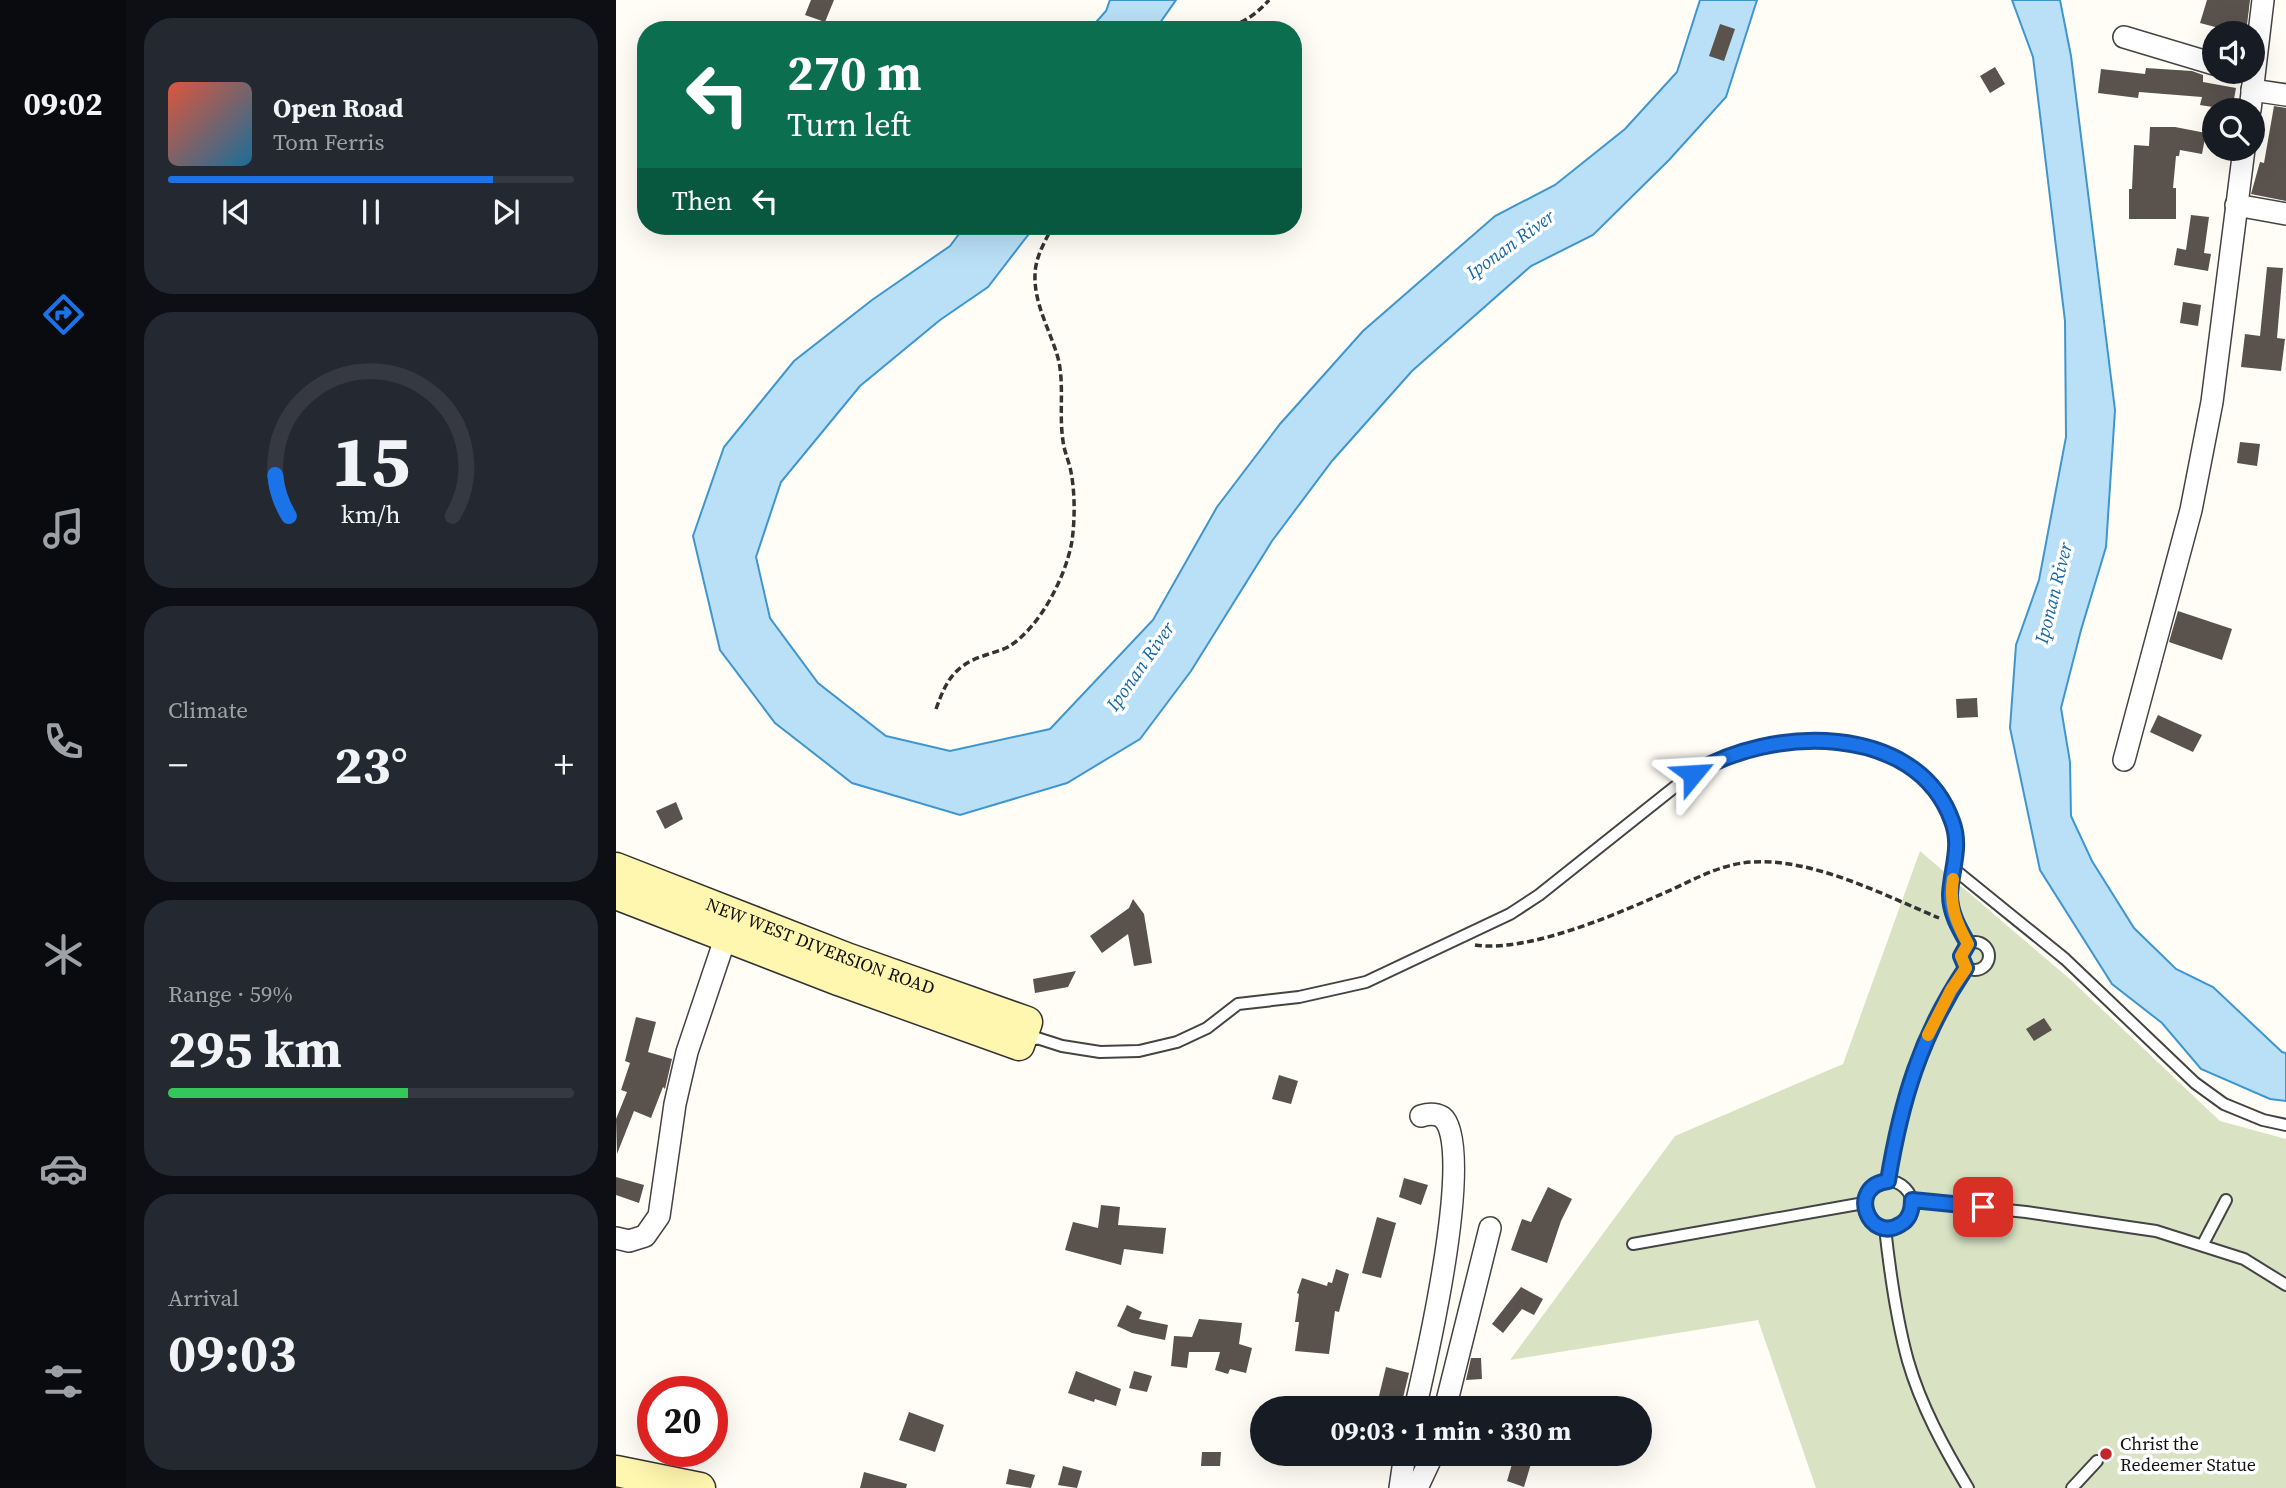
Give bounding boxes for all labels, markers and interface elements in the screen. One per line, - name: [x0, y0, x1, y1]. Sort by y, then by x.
- map controls: [2202, 21, 2265, 161]
- button: sound: [2202, 21, 2265, 84]
- text: 270 m: [787, 39, 922, 106]
- icon: left: [672, 49, 763, 140]
- text: 09:02: [24, 82, 102, 126]
- text: Open Road: [273, 90, 404, 126]
- button: search: [2202, 98, 2265, 161]
- text: Turn left: [787, 103, 911, 147]
- text: Tom Ferris: [273, 126, 384, 158]
- icon: left: [746, 182, 784, 220]
- text: Then: [672, 183, 732, 219]
- icon: previous: [217, 193, 255, 231]
- icon: pause: [352, 193, 390, 231]
- icon: next: [487, 193, 525, 231]
- water label: Iponan River: [1460, 202, 1561, 285]
- icon: directions: [39, 290, 88, 339]
- text: 15: [332, 411, 410, 510]
- text: km/h: [341, 497, 401, 531]
- icon: music: [39, 504, 88, 553]
- water label: Iponan River: [2028, 538, 2078, 647]
- water label: Iponan River: [1099, 615, 1181, 717]
- text: Climate: [168, 694, 248, 726]
- icon: phone: [39, 717, 88, 766]
- text: 23°: [334, 729, 408, 800]
- position arrow: [1656, 737, 1730, 811]
- text: −: [168, 739, 188, 791]
- text: +: [554, 739, 574, 791]
- street label: NEW WEST DIVERSION ROAD: [703, 891, 938, 1000]
- icon: climate: [39, 930, 88, 979]
- text: Range · 59%: [168, 978, 293, 1010]
- text: 295 km: [168, 1013, 342, 1084]
- icon: car: [39, 1144, 88, 1193]
- pin: [1953, 1177, 2013, 1237]
- icon: arrive: [1964, 1188, 2002, 1226]
- text: Arrival: [168, 1282, 239, 1314]
- text: 09:03: [168, 1317, 296, 1388]
- icon: filters: [39, 1357, 88, 1406]
- speed limit sign: 20: [637, 1376, 728, 1467]
- text: 09:03 · 1 min · 330 m: [1331, 1413, 1571, 1449]
- place label: Christ the Redeemer Statue: [2120, 1431, 2256, 1477]
- marker: Christ the Redeemer Statue: [2098, 1446, 2114, 1462]

